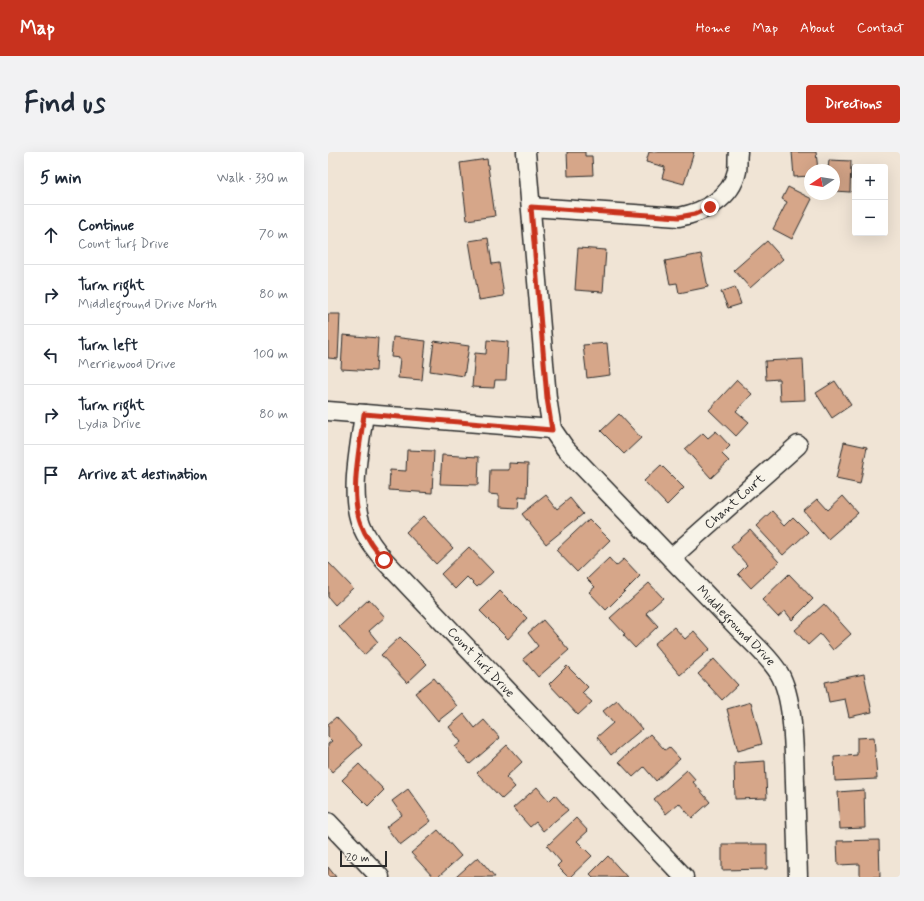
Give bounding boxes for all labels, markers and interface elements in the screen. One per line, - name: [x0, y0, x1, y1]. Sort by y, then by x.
- text: Map: [20, 16, 55, 41]
- text: Home: [696, 19, 730, 37]
- text: Map: [752, 19, 778, 37]
- text: About: [800, 19, 835, 37]
- text: Contact: [857, 19, 904, 37]
- button: Directions: [806, 85, 900, 123]
- text: Find us: [24, 86, 105, 123]
- north arrow: [804, 164, 840, 200]
- map controls: [852, 164, 888, 236]
- button: +: [852, 164, 888, 200]
- text: 5 min: [40, 167, 82, 189]
- text: Walk · 330 m: [217, 170, 288, 187]
- route end: [701, 198, 719, 216]
- button: −: [852, 200, 888, 236]
- text: Continue: [78, 216, 134, 236]
- icon: ahead: [40, 224, 62, 246]
- text: 70 m: [259, 226, 288, 243]
- text: Count Turf Drive: [78, 236, 169, 253]
- text: Turn right: [78, 276, 145, 296]
- icon: right: [40, 284, 62, 306]
- text: 80 m: [259, 286, 288, 303]
- text: Middleground Drive North: [78, 296, 217, 313]
- text: Turn left: [78, 336, 138, 356]
- icon: left: [40, 344, 62, 366]
- text: 100 m: [253, 346, 288, 363]
- text: Merriewood Drive: [78, 356, 176, 373]
- text: Turn right: [78, 396, 145, 416]
- icon: right: [40, 404, 62, 426]
- text: 80 m: [259, 406, 288, 423]
- text: Lydia Drive: [78, 416, 141, 433]
- icon: arrive: [40, 464, 62, 486]
- text: Arrive at destination: [78, 465, 207, 485]
- street label: Chant Court: [701, 470, 769, 533]
- route start: [375, 551, 393, 569]
- street label: Middleground Drive: [693, 582, 779, 670]
- street label: Count Turf Drive: [443, 624, 518, 701]
- scale bar: [340, 849, 387, 868]
- text: 20 m: [346, 851, 369, 865]

